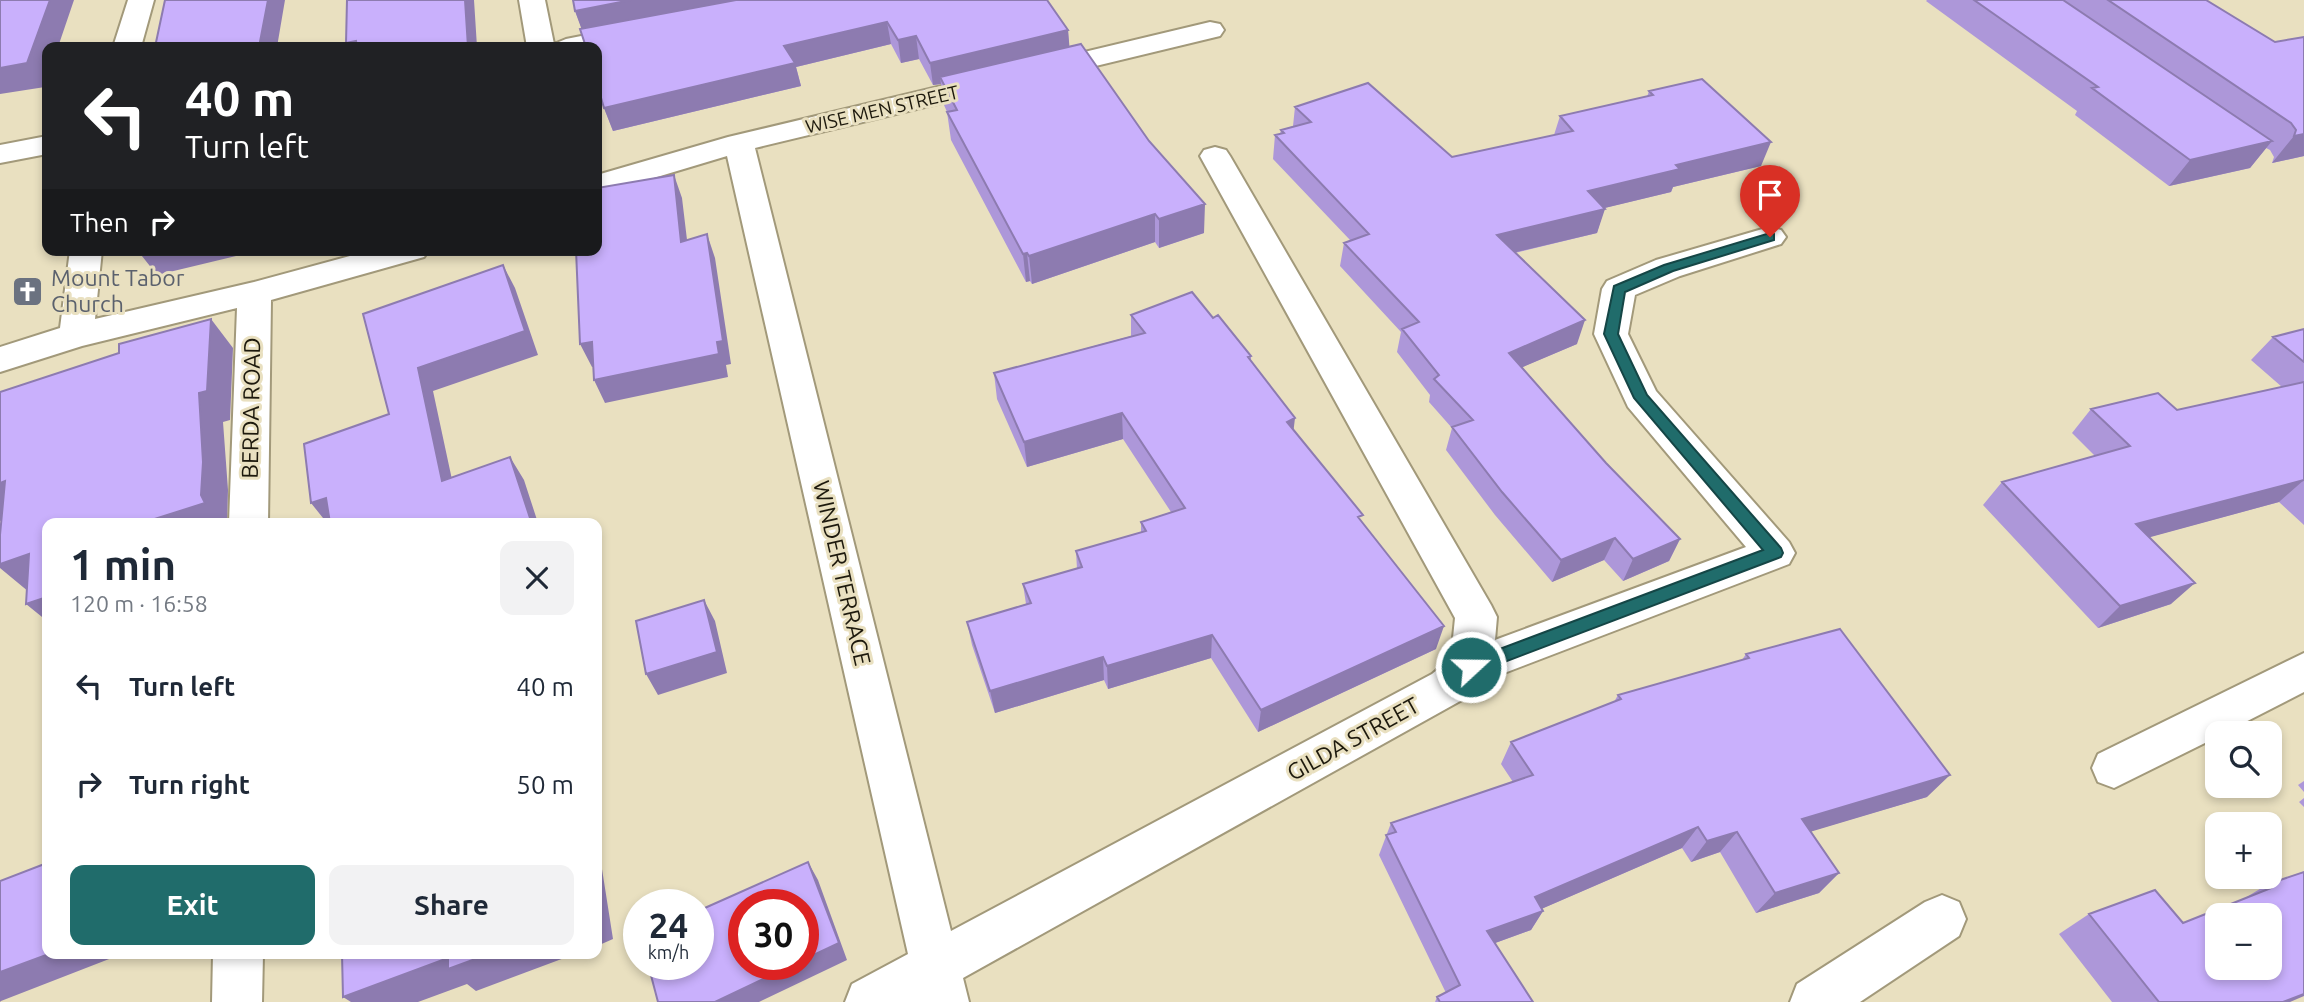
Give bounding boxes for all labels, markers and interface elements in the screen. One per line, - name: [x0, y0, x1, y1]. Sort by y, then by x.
- icon: left: [70, 70, 161, 161]
- text: 40 m: [185, 70, 294, 125]
- street label: WISE MEN STREET: [803, 81, 961, 137]
- text: Turn left: [185, 128, 309, 164]
- pin: [1740, 165, 1800, 237]
- icon: arrive: [1751, 176, 1789, 214]
- icon: right: [143, 203, 181, 241]
- text: Then: [70, 208, 129, 237]
- place label: Mount Tabor Church: [51, 265, 185, 316]
- church icon: Mount Tabor Church: [11, 274, 45, 308]
- street label: BERDA ROAD: [237, 337, 264, 479]
- street label: WINDER TERRACE: [809, 478, 876, 668]
- text: 1 min: [70, 541, 176, 588]
- button: close: [500, 541, 574, 615]
- text: 120 m · 16:58: [70, 591, 208, 616]
- position arrow: [1434, 630, 1508, 704]
- icon: left: [70, 667, 108, 705]
- text: Turn left: [129, 672, 235, 701]
- text: 40 m: [516, 672, 574, 701]
- street label: GILDA STREET: [1282, 692, 1423, 785]
- map controls: [2205, 721, 2282, 980]
- button: search: [2205, 721, 2282, 798]
- icon: right: [70, 765, 108, 803]
- text: Turn right: [129, 770, 250, 799]
- text: 50 m: [516, 770, 574, 799]
- button: +: [2205, 812, 2282, 889]
- button: Exit: [70, 865, 315, 945]
- button: Share: [329, 865, 574, 945]
- speed limit sign: 30: [728, 889, 819, 980]
- button: −: [2205, 903, 2282, 980]
- text: 24: [649, 905, 688, 945]
- text: km/h: [648, 942, 689, 962]

